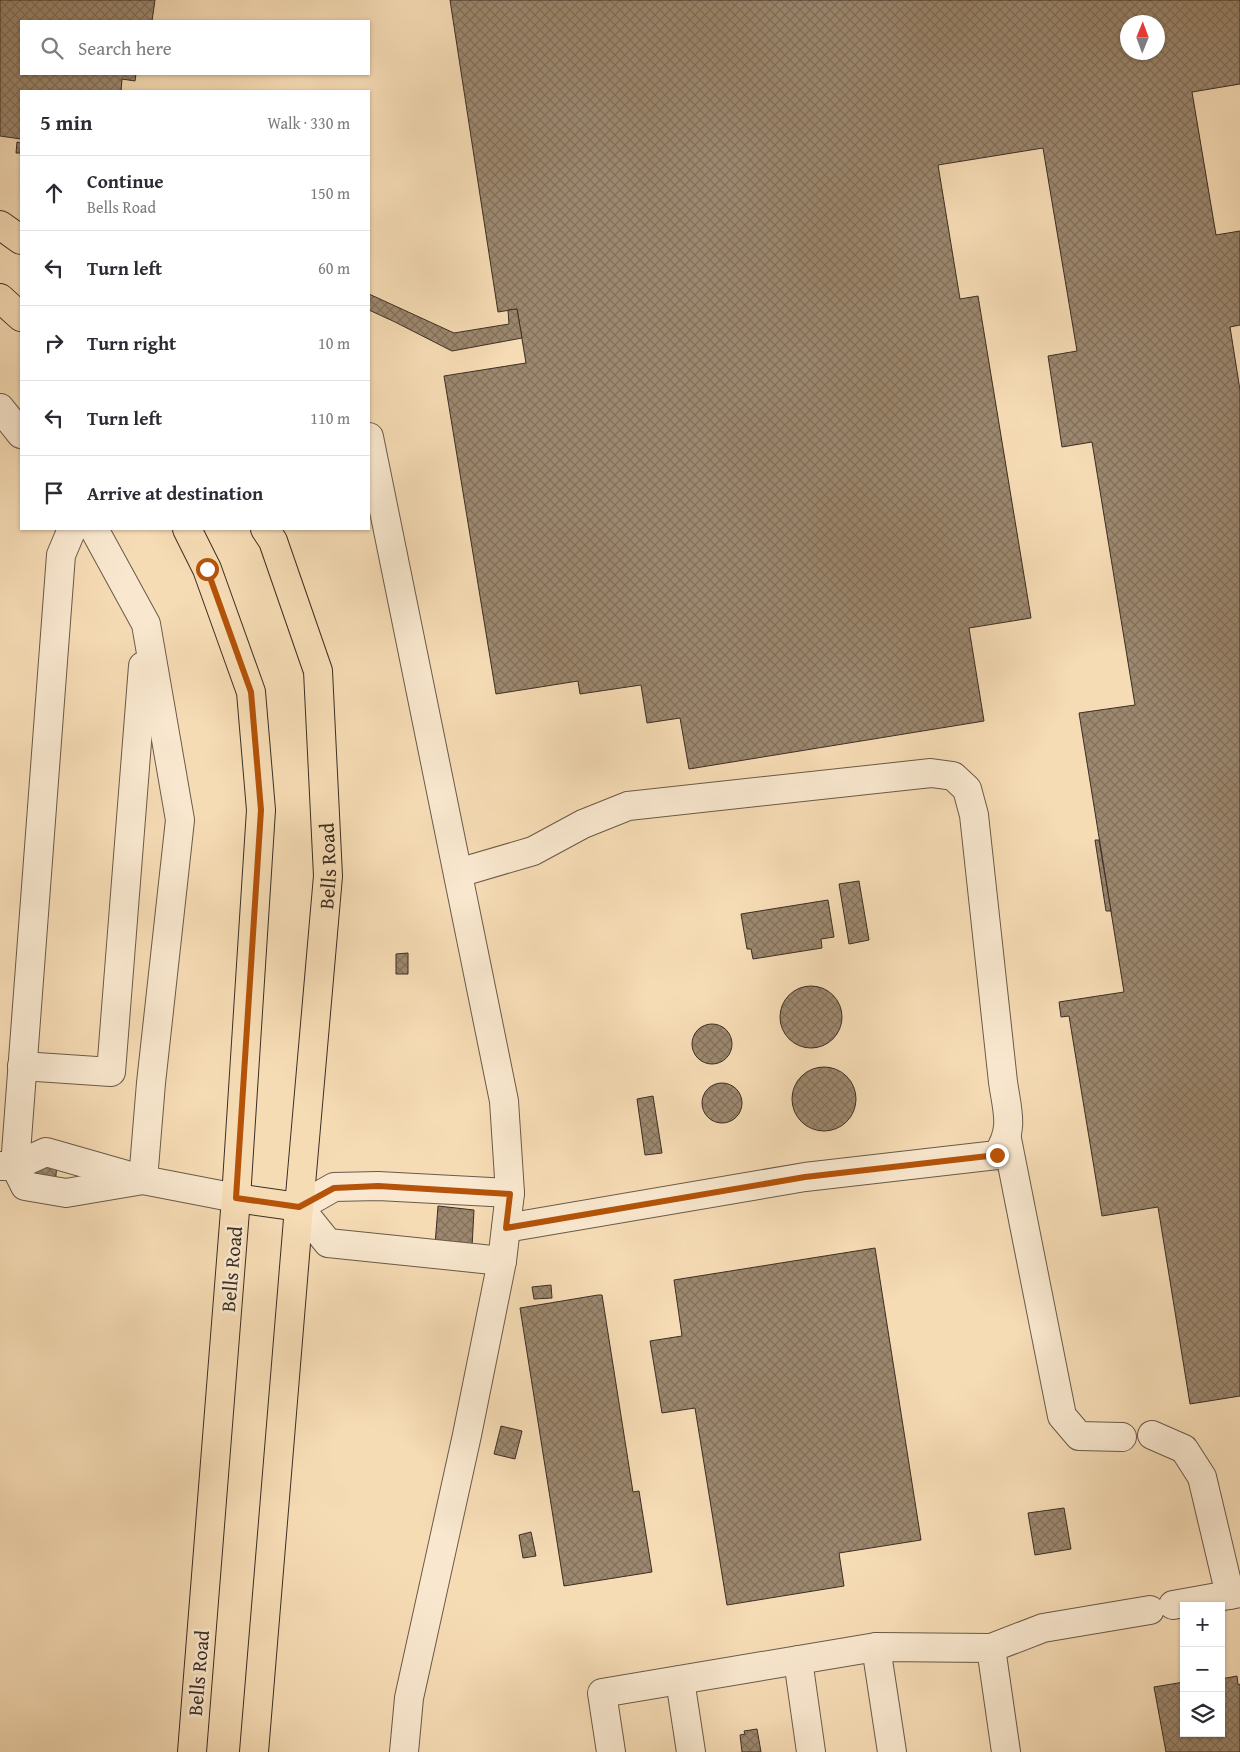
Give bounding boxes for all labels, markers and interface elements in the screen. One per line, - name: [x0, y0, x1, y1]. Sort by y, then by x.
- north arrow: [1120, 15, 1165, 60]
- search box: [20, 20, 370, 75]
- icon: search: [38, 34, 66, 62]
- text: Search here: [78, 34, 172, 62]
- text: 5 min: [40, 107, 92, 138]
- text: Walk · 330 m: [267, 111, 350, 135]
- text: Continue: [87, 167, 164, 195]
- icon: ahead: [40, 179, 68, 207]
- text: 150 m: [310, 181, 350, 205]
- text: Bells Road: [87, 195, 156, 219]
- icon: left: [40, 254, 68, 282]
- text: Turn left: [87, 254, 162, 282]
- text: 60 m: [318, 256, 350, 280]
- icon: right: [40, 329, 68, 357]
- text: Turn right: [87, 329, 176, 357]
- text: 10 m: [318, 331, 350, 355]
- icon: left: [40, 404, 68, 432]
- text: Turn left: [87, 404, 162, 432]
- text: 110 m: [310, 406, 350, 430]
- icon: arrive: [40, 479, 68, 507]
- text: Arrive at destination: [87, 479, 263, 507]
- route start: [196, 558, 219, 581]
- street label: Bells Road: [311, 822, 343, 910]
- route end: [986, 1144, 1009, 1167]
- street label: Bells Road: [213, 1225, 249, 1313]
- map controls: [1180, 1602, 1225, 1737]
- button: +: [1180, 1602, 1225, 1647]
- street label: Bells Road: [180, 1629, 216, 1717]
- button: −: [1180, 1647, 1225, 1692]
- button: layers: [1180, 1692, 1225, 1737]

